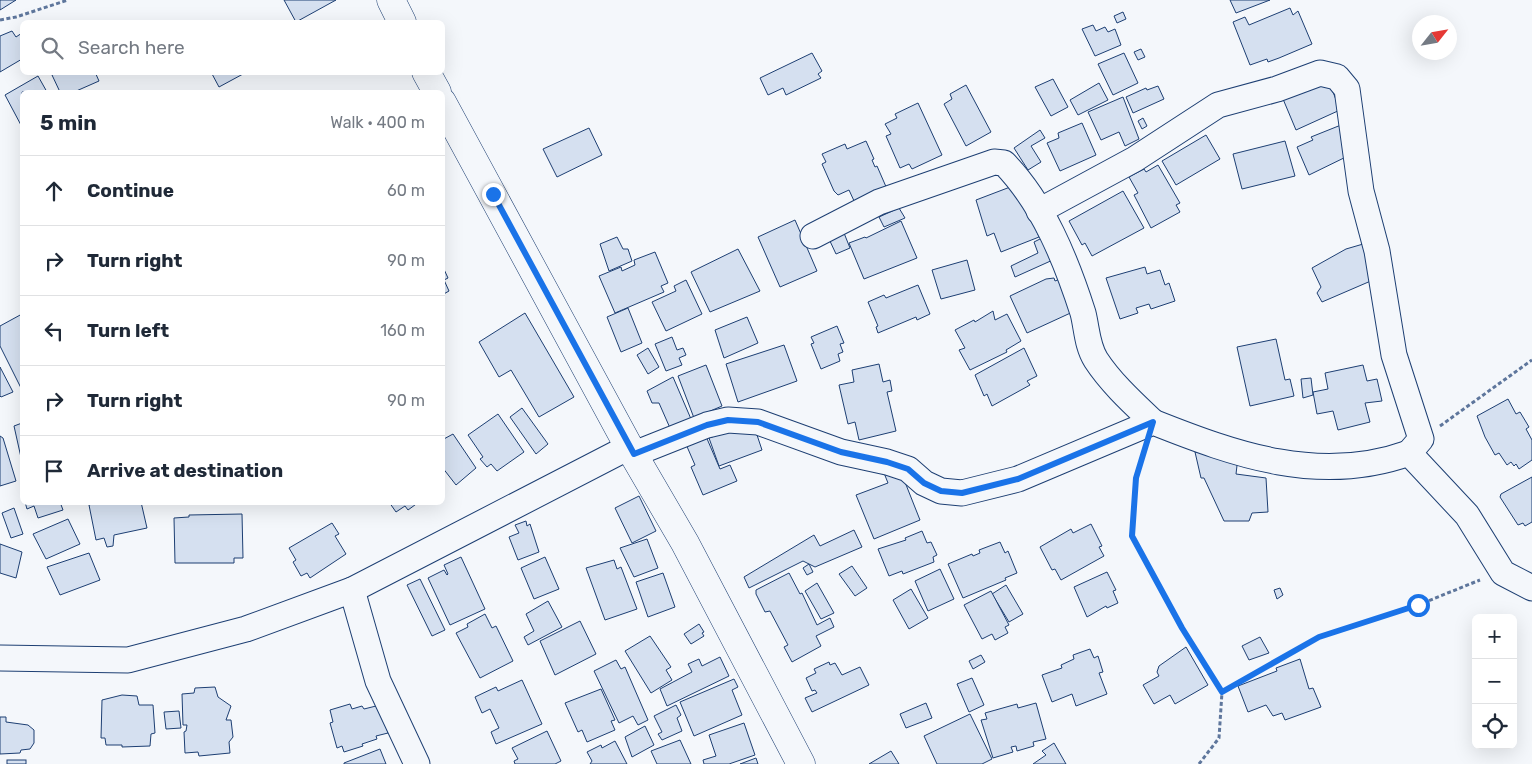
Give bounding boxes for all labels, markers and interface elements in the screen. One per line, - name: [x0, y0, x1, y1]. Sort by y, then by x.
- north arrow: [1412, 15, 1457, 60]
- search box: [20, 20, 445, 75]
- icon: search: [38, 34, 66, 62]
- text: Search here: [78, 36, 185, 59]
- text: 5 min: [40, 110, 97, 135]
- text: Walk · 400 m: [330, 113, 425, 132]
- icon: ahead: [40, 177, 68, 205]
- text: Continue: [87, 179, 174, 202]
- text: 60 m: [387, 181, 425, 200]
- route end: [482, 183, 505, 206]
- icon: right: [40, 247, 68, 275]
- text: Turn right: [87, 249, 182, 272]
- text: 90 m: [387, 251, 425, 270]
- icon: left: [40, 317, 68, 345]
- text: Turn left: [87, 319, 169, 342]
- text: 160 m: [380, 321, 425, 340]
- icon: right: [40, 387, 68, 415]
- text: Turn right: [87, 389, 182, 412]
- text: 90 m: [387, 391, 425, 410]
- icon: arrive: [40, 457, 68, 485]
- text: Arrive at destination: [87, 459, 283, 482]
- route start: [1407, 594, 1430, 617]
- map controls: [1472, 614, 1517, 749]
- button: +: [1472, 614, 1517, 659]
- button: −: [1472, 659, 1517, 704]
- button: locate: [1472, 704, 1517, 749]

